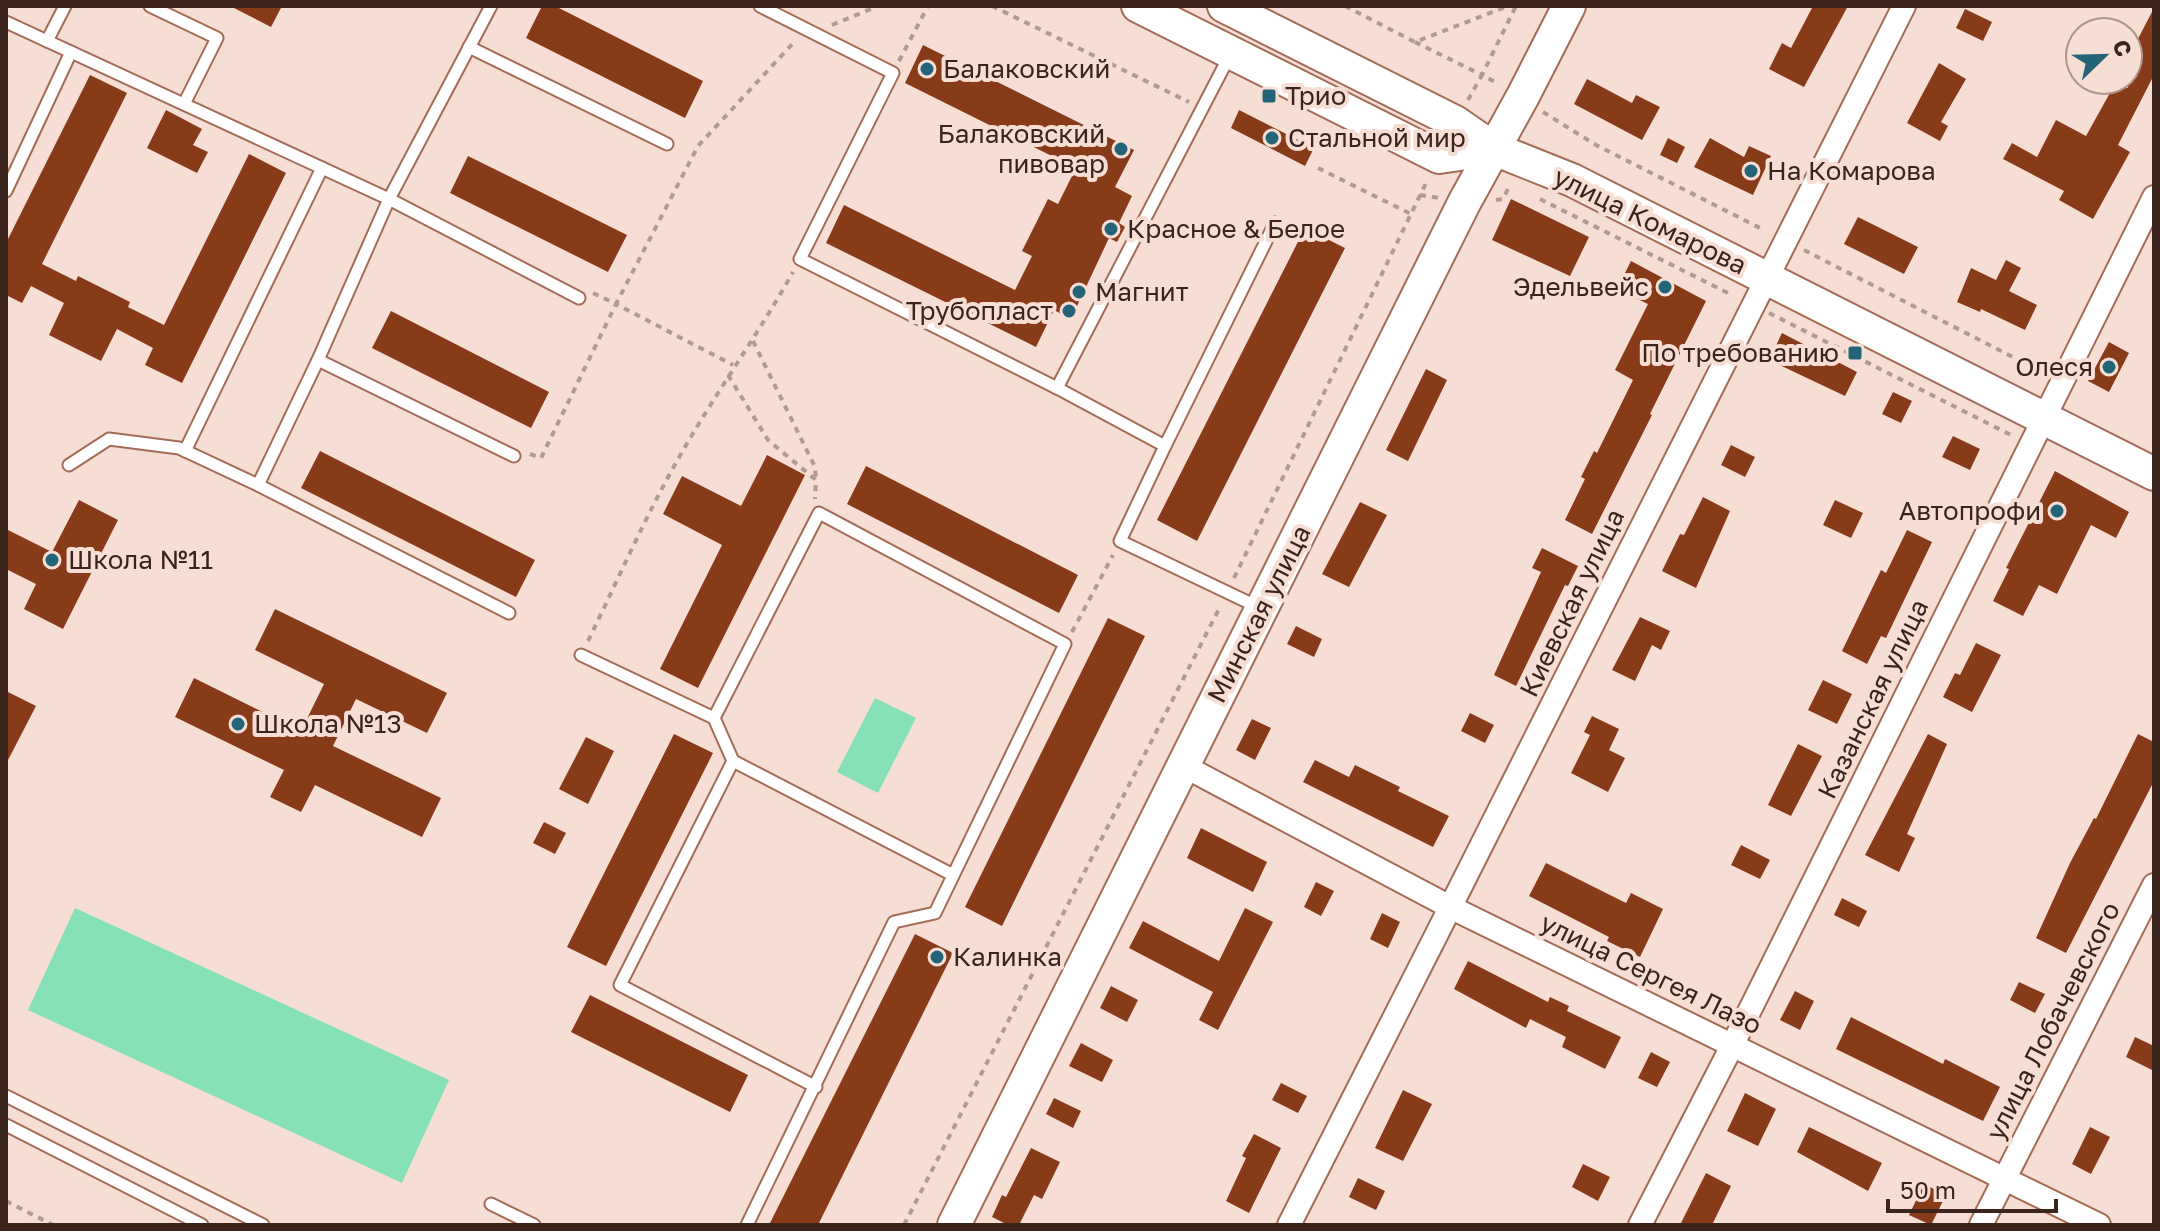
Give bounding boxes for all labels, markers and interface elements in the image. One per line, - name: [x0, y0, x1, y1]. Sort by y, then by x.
- north arrow: [2064, 16, 2144, 96]
- text: С: [2107, 36, 2138, 60]
- place label: Балаковский: [943, 53, 1110, 84]
- marker: Балаковский: [918, 60, 936, 78]
- place label: Трио: [1285, 80, 1346, 111]
- marker: Трио: [1260, 87, 1278, 105]
- place label: Балаковский пивовар: [938, 118, 1105, 179]
- place label: Стальной мир: [1288, 122, 1466, 153]
- marker: Стальной мир: [1263, 129, 1281, 147]
- marker: Балаковский пивовар: [1112, 140, 1130, 158]
- place label: На Комарова: [1767, 155, 1936, 186]
- street label: улица Комарова: [1549, 161, 1752, 281]
- marker: На Комарова: [1742, 162, 1760, 180]
- place label: Красное & Белое: [1127, 213, 1345, 244]
- marker: Красное & Белое: [1102, 220, 1120, 238]
- place label: Эдельвейс: [1513, 271, 1649, 302]
- place label: Магнит: [1095, 276, 1189, 307]
- marker: Эдельвейс: [1656, 278, 1674, 296]
- marker: Магнит: [1070, 283, 1088, 301]
- place label: Трубопласт: [906, 295, 1053, 326]
- marker: Трубопласт: [1060, 302, 1078, 320]
- place label: По требованию: [1641, 337, 1839, 368]
- marker: По требованию: [1846, 344, 1864, 362]
- place label: Олеся: [2015, 351, 2093, 382]
- marker: Олеся: [2100, 358, 2118, 376]
- place label: Автопрофи: [1899, 495, 2041, 526]
- marker: Автопрофи: [2048, 502, 2066, 520]
- street label: Киевская улица: [1513, 504, 1630, 702]
- street label: Минская улица: [1200, 520, 1317, 708]
- place label: Школа №11: [68, 544, 213, 575]
- marker: Школа №11: [43, 551, 61, 569]
- street label: Казанская улица: [1811, 594, 1934, 803]
- place label: Школа №13: [254, 708, 402, 739]
- marker: Школа №13: [229, 715, 247, 733]
- street label: улица Лобачевского: [1979, 897, 2126, 1145]
- street label: улица Сергея Лазо: [1536, 907, 1767, 1041]
- place label: Калинка: [953, 941, 1062, 972]
- marker: Калинка: [928, 948, 946, 966]
- scale bar: [1888, 1163, 2056, 1213]
- text: 50 m: [1900, 1175, 1956, 1204]

